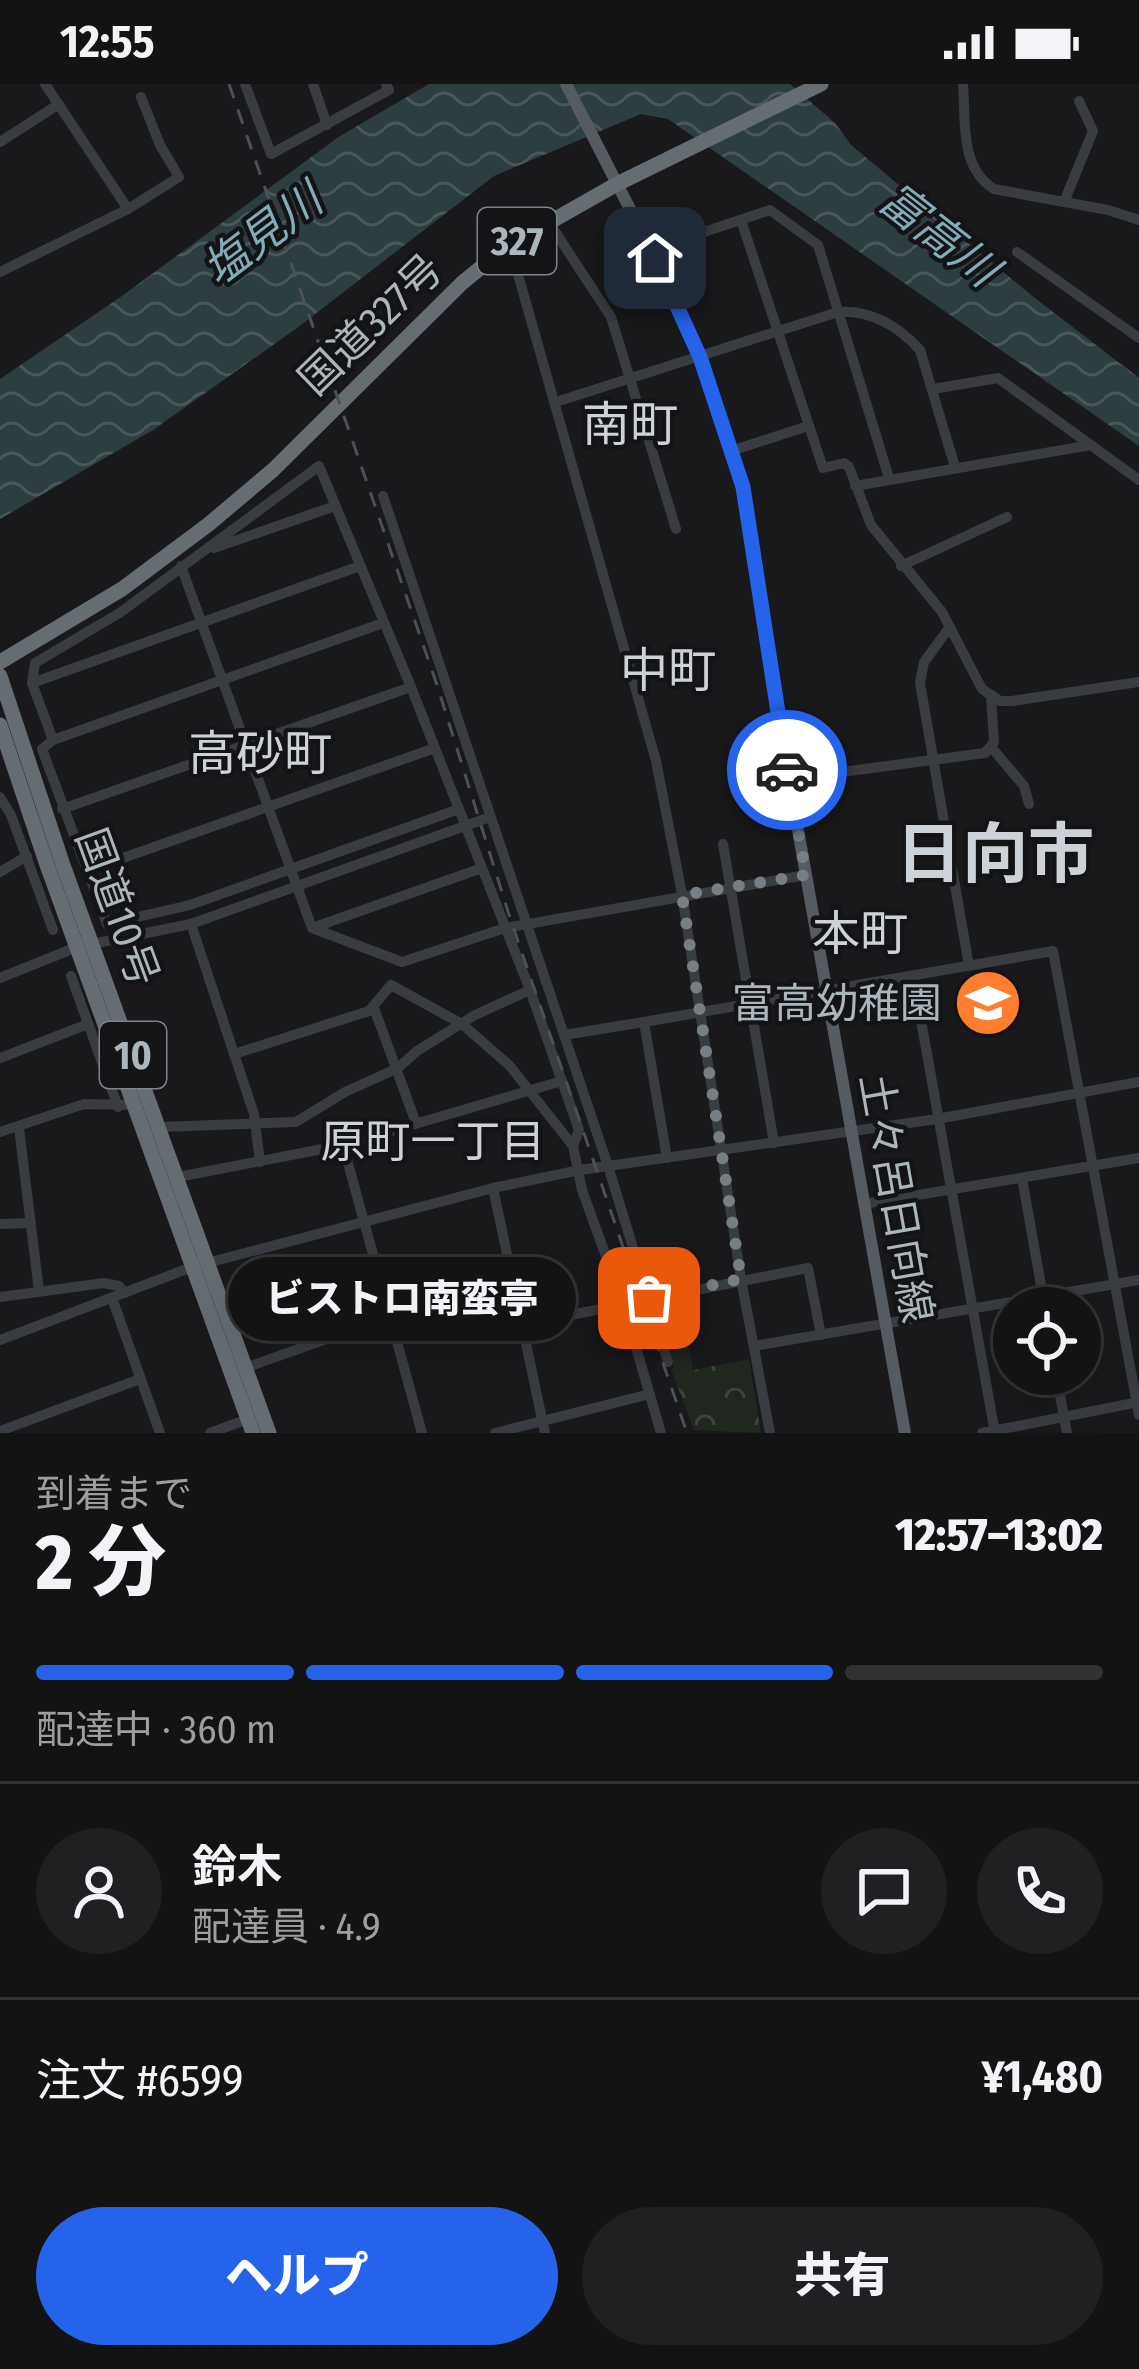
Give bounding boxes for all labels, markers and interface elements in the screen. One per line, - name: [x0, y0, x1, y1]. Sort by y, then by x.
- text: 12:55: [60, 15, 155, 69]
- water label: 塩見川: [192, 170, 336, 297]
- water label: 富高川: [869, 172, 1011, 300]
- pin: [604, 207, 706, 309]
- road number: 327: [478, 208, 556, 274]
- icon: home: [622, 225, 688, 291]
- street label: 国道327号: [289, 244, 453, 405]
- district label: 南町: [582, 396, 678, 454]
- district label: 中町: [620, 642, 716, 700]
- courier: [727, 710, 847, 830]
- district label: 高砂町: [188, 725, 332, 783]
- icon: car: [754, 737, 820, 803]
- district label: 日向市: [896, 815, 1094, 894]
- street label: 国道10号: [65, 822, 169, 993]
- district label: 本町: [812, 905, 908, 963]
- school or university icon: 富高幼稚園: [953, 968, 1023, 1038]
- place label: 富高幼稚園: [732, 979, 942, 1029]
- road number: 10: [100, 1022, 166, 1088]
- street label: 土々呂日向線: [850, 1070, 943, 1327]
- district label: 原町一丁目: [320, 1115, 546, 1169]
- pin: [598, 1247, 700, 1349]
- callout: ビストロ南蛮亭: [229, 1256, 577, 1340]
- icon: bag: [616, 1265, 682, 1331]
- text: ビストロ南蛮亭: [265, 1276, 539, 1322]
- map controls: [993, 1287, 1101, 1395]
- button: locate: [993, 1287, 1101, 1395]
- text: 到着まで: [36, 1471, 192, 1517]
- text: 12:57–13:02: [895, 1508, 1103, 1562]
- text: 2 分: [36, 1516, 166, 1610]
- text: 配達中 · 360 m: [36, 1707, 276, 1753]
- button: person: [36, 1828, 162, 1954]
- button: chat: [821, 1828, 947, 1954]
- button: phone: [977, 1828, 1103, 1954]
- text: 鈴木: [192, 1840, 282, 1894]
- text: 配達員 · 4.9: [192, 1904, 381, 1950]
- text: ¥1,480: [981, 2050, 1103, 2104]
- text: 注文 #6599: [36, 2054, 244, 2108]
- button: ヘルプ: [36, 2207, 558, 2345]
- button: 共有: [582, 2207, 1103, 2345]

